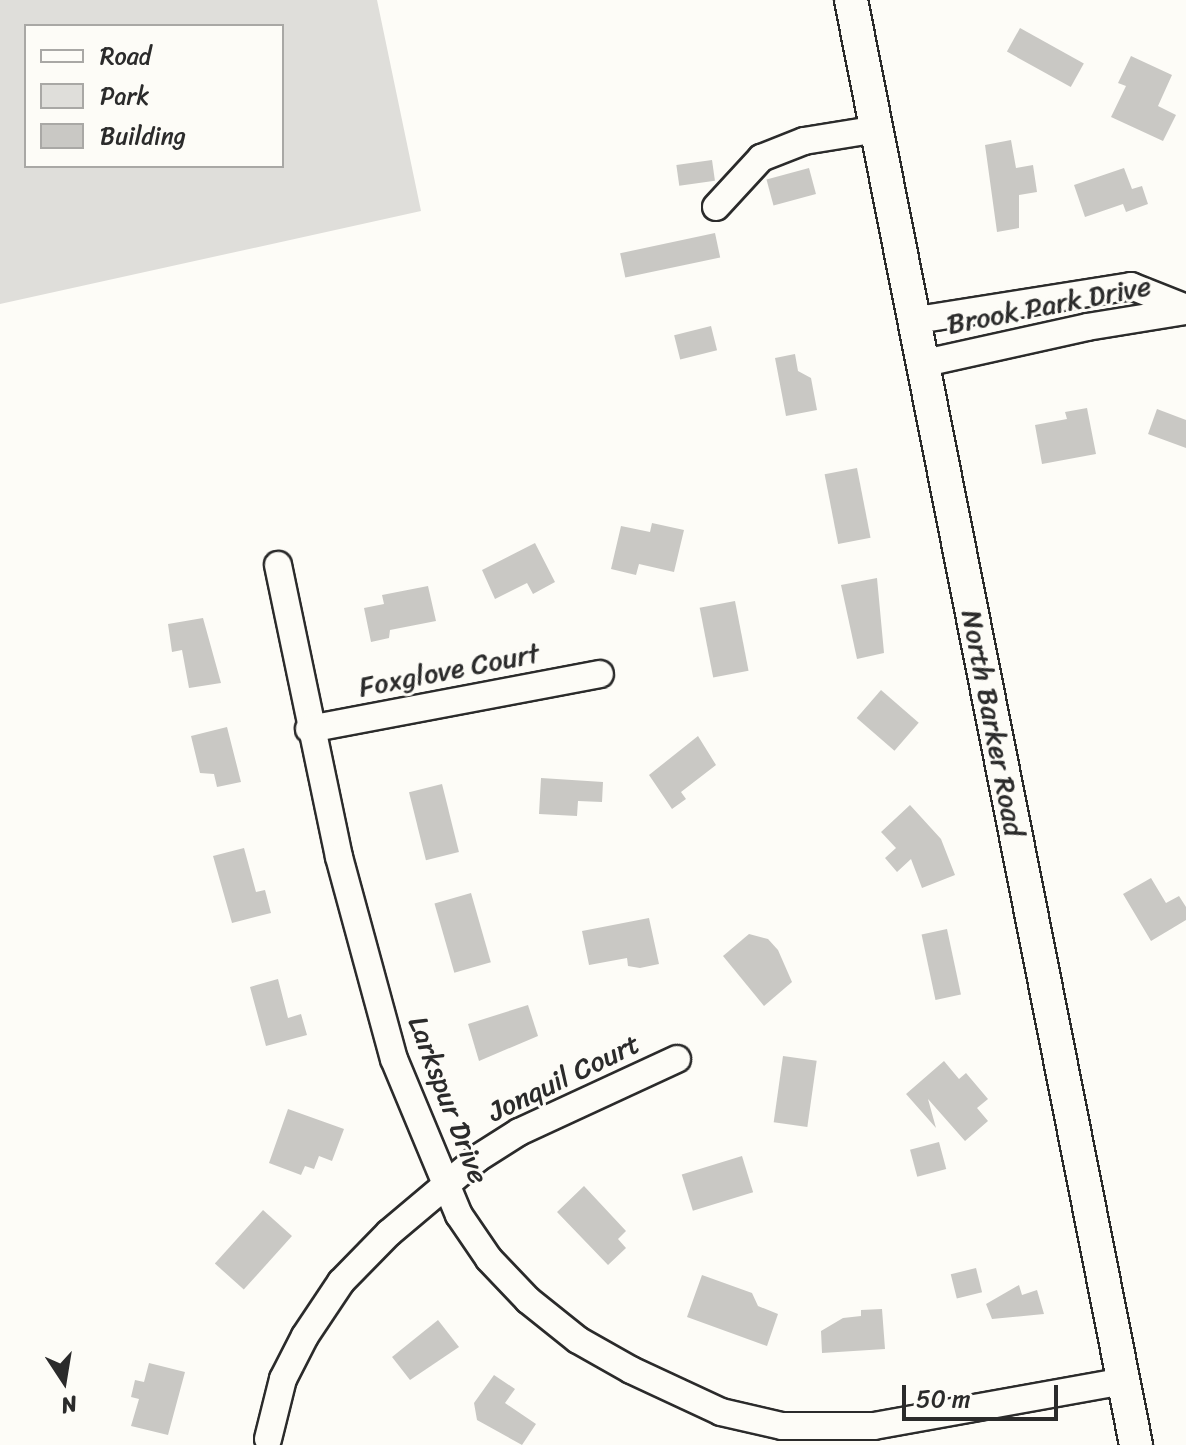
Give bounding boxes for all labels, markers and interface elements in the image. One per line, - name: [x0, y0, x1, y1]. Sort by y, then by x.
- legend: [24, 24, 284, 168]
- text: Road: [100, 35, 151, 77]
- text: Park: [100, 75, 149, 117]
- text: Building: [100, 115, 186, 157]
- street label: Brook Park Drive: [944, 269, 1154, 341]
- street label: North Barker Road: [955, 607, 1031, 839]
- street label: Foxglove Court: [355, 636, 543, 704]
- street label: Larkspur Drive: [401, 1011, 495, 1189]
- street label: Jonquil Court: [483, 1027, 645, 1129]
- north arrow: [24, 1341, 104, 1421]
- scale bar: [906, 1369, 1062, 1419]
- text: 50 m: [916, 1378, 971, 1420]
- text: N: [58, 1384, 81, 1426]

